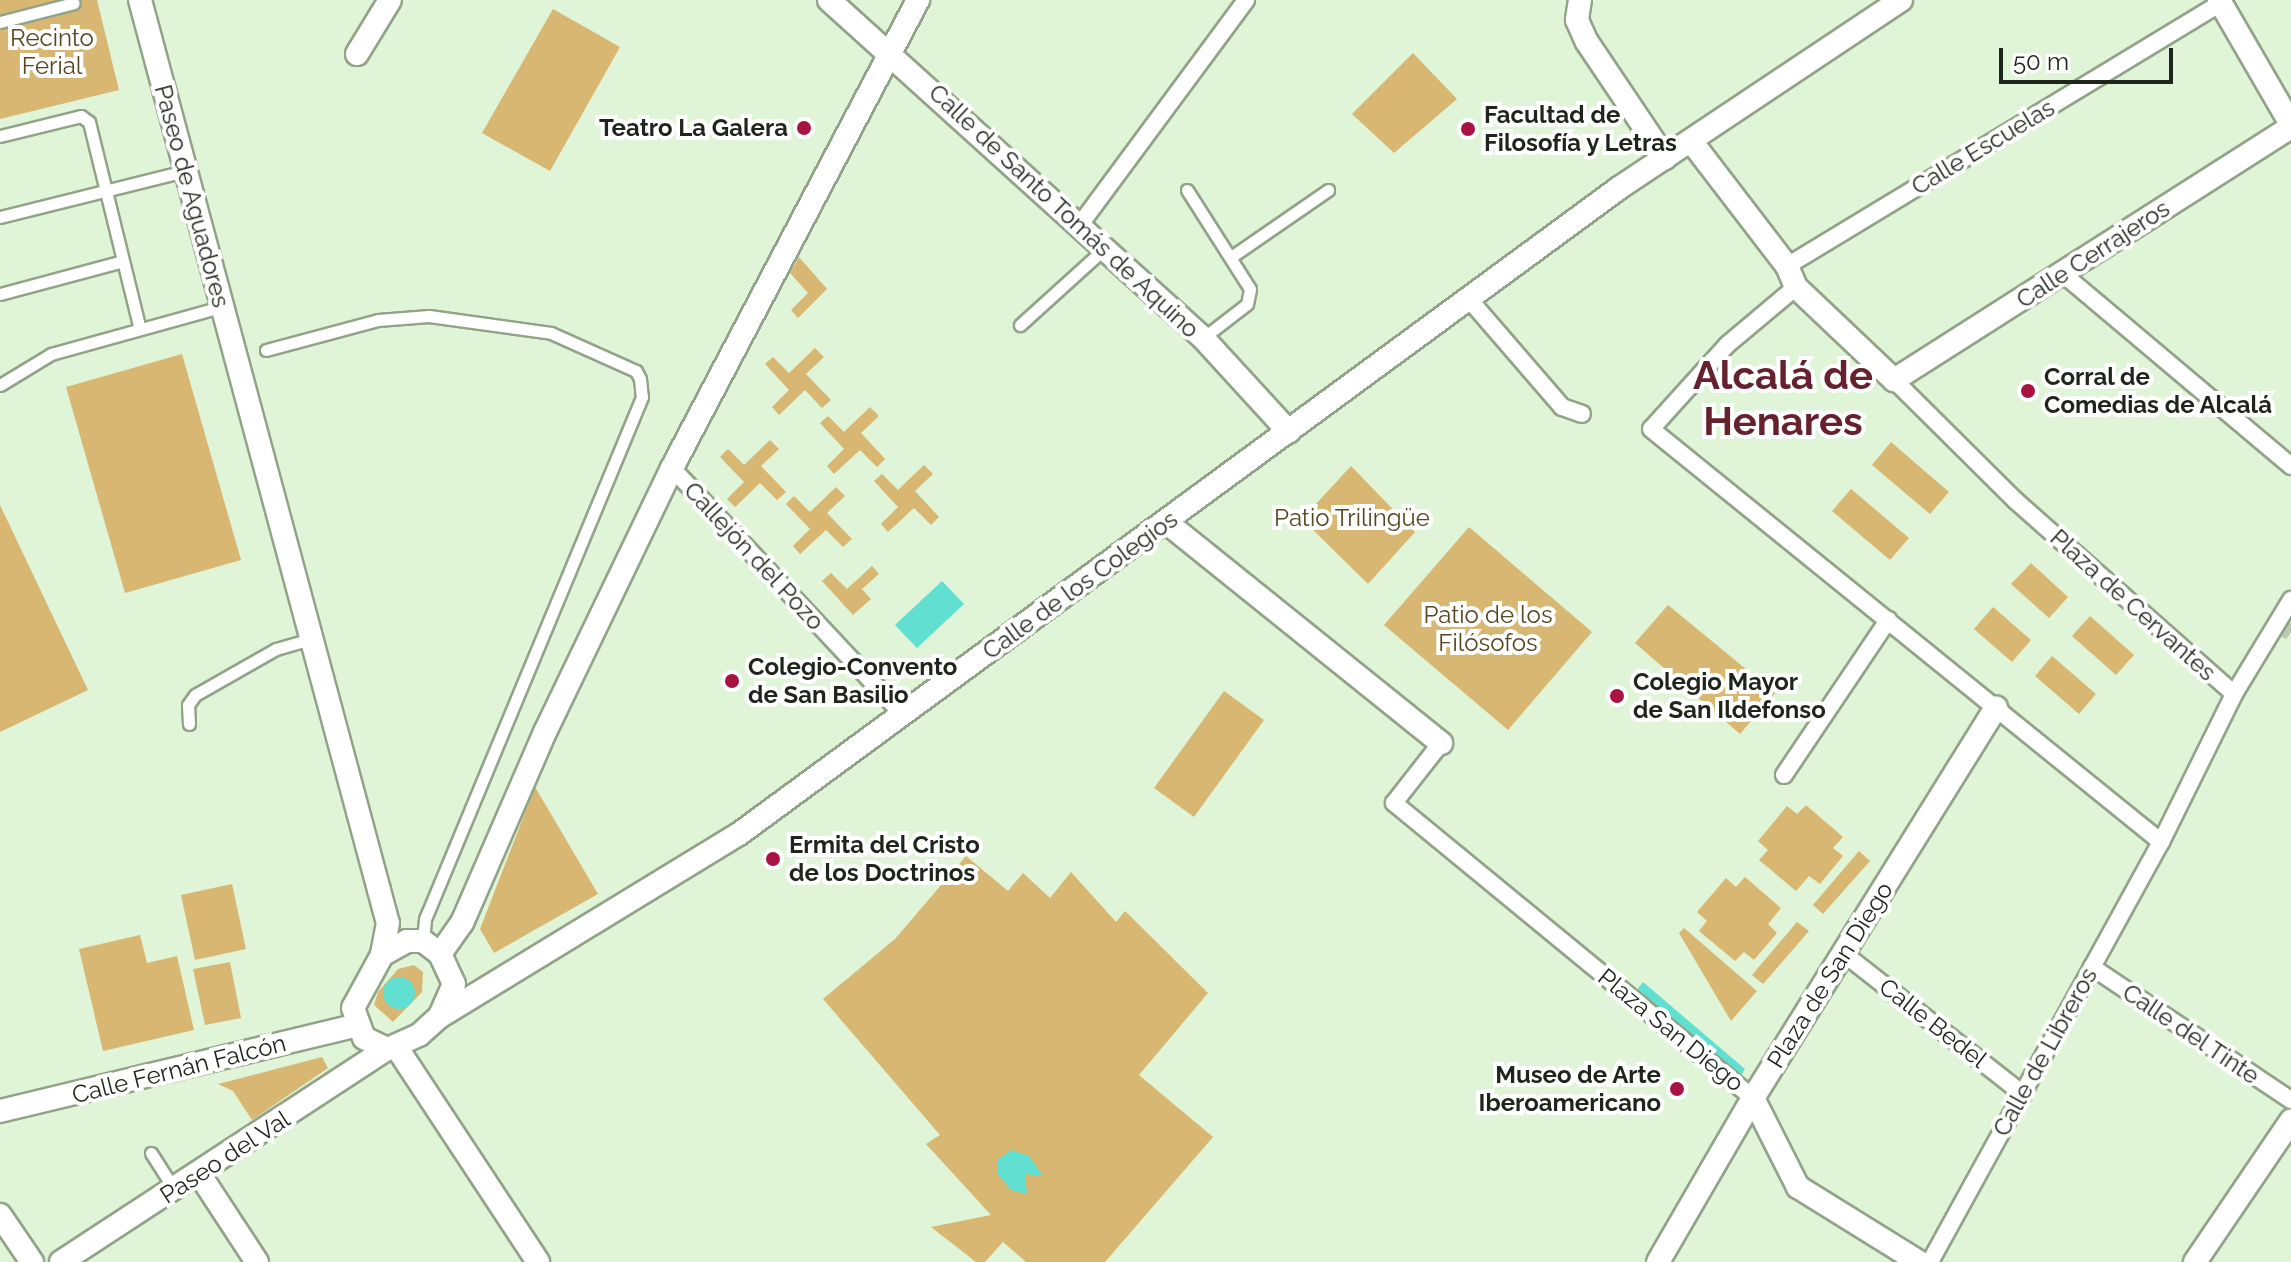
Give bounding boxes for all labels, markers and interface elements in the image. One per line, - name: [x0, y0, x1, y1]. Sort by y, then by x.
- park label: Recinto Ferial: [10, 24, 94, 80]
- scale bar: [2003, 32, 2177, 82]
- text: 50 m: [2013, 47, 2069, 76]
- street label: Calle de Santo Tomás de Aquino: [922, 78, 1206, 344]
- street label: Paseo de Aguadores: [148, 81, 236, 311]
- street label: Calle Escuelas: [1906, 93, 2060, 201]
- place label: Facultad de Filosofía y Letras: [1484, 101, 1678, 157]
- place label: Teatro La Galera: [599, 114, 788, 142]
- marker: Teatro La Galera: [795, 119, 813, 137]
- marker: Facultad de Filosofía y Letras: [1459, 120, 1477, 138]
- street label: Calle Cerrajeros: [2011, 194, 2175, 314]
- district label: Alcalá de Henares: [1693, 351, 1873, 445]
- place label: Corral de Comedias de Alcalá: [2044, 363, 2273, 419]
- marker: Corral de Comedias de Alcalá: [2019, 382, 2037, 400]
- street label: Callejón del Pozo: [678, 476, 830, 636]
- park label: Patio Trilingüe: [1274, 504, 1430, 532]
- street label: Calle de los Colegios: [977, 505, 1183, 665]
- street label: Plaza de Cervantes: [2044, 523, 2222, 687]
- park label: Patio de los Filósofos: [1424, 601, 1552, 657]
- place label: Colegio-Convento de San Basilio: [748, 653, 957, 709]
- place label: Colegio Mayor de San Ildefonso: [1633, 668, 1826, 724]
- marker: Colegio-Convento de San Basilio: [723, 672, 741, 690]
- marker: Colegio Mayor de San Ildefonso: [1608, 687, 1626, 705]
- place label: Ermita del Cristo de los Doctrinos: [789, 831, 980, 887]
- marker: Ermita del Cristo de los Doctrinos: [764, 850, 782, 868]
- street label: Plaza de San Diego: [1761, 877, 1899, 1073]
- street label: Plaza San Diego: [1592, 963, 1750, 1097]
- street label: Calle de Libreros: [1987, 963, 2103, 1141]
- street label: Calle Bedel: [1874, 972, 1992, 1074]
- street label: Calle del Tinte: [2117, 977, 2265, 1091]
- street label: Calle Fernán Falcón: [69, 1028, 289, 1110]
- place label: Museo de Arte Iberoamericano: [1479, 1061, 1661, 1117]
- marker: Museo de Arte Iberoamericano: [1668, 1080, 1686, 1098]
- street label: Paseo del Val: [154, 1104, 296, 1210]

